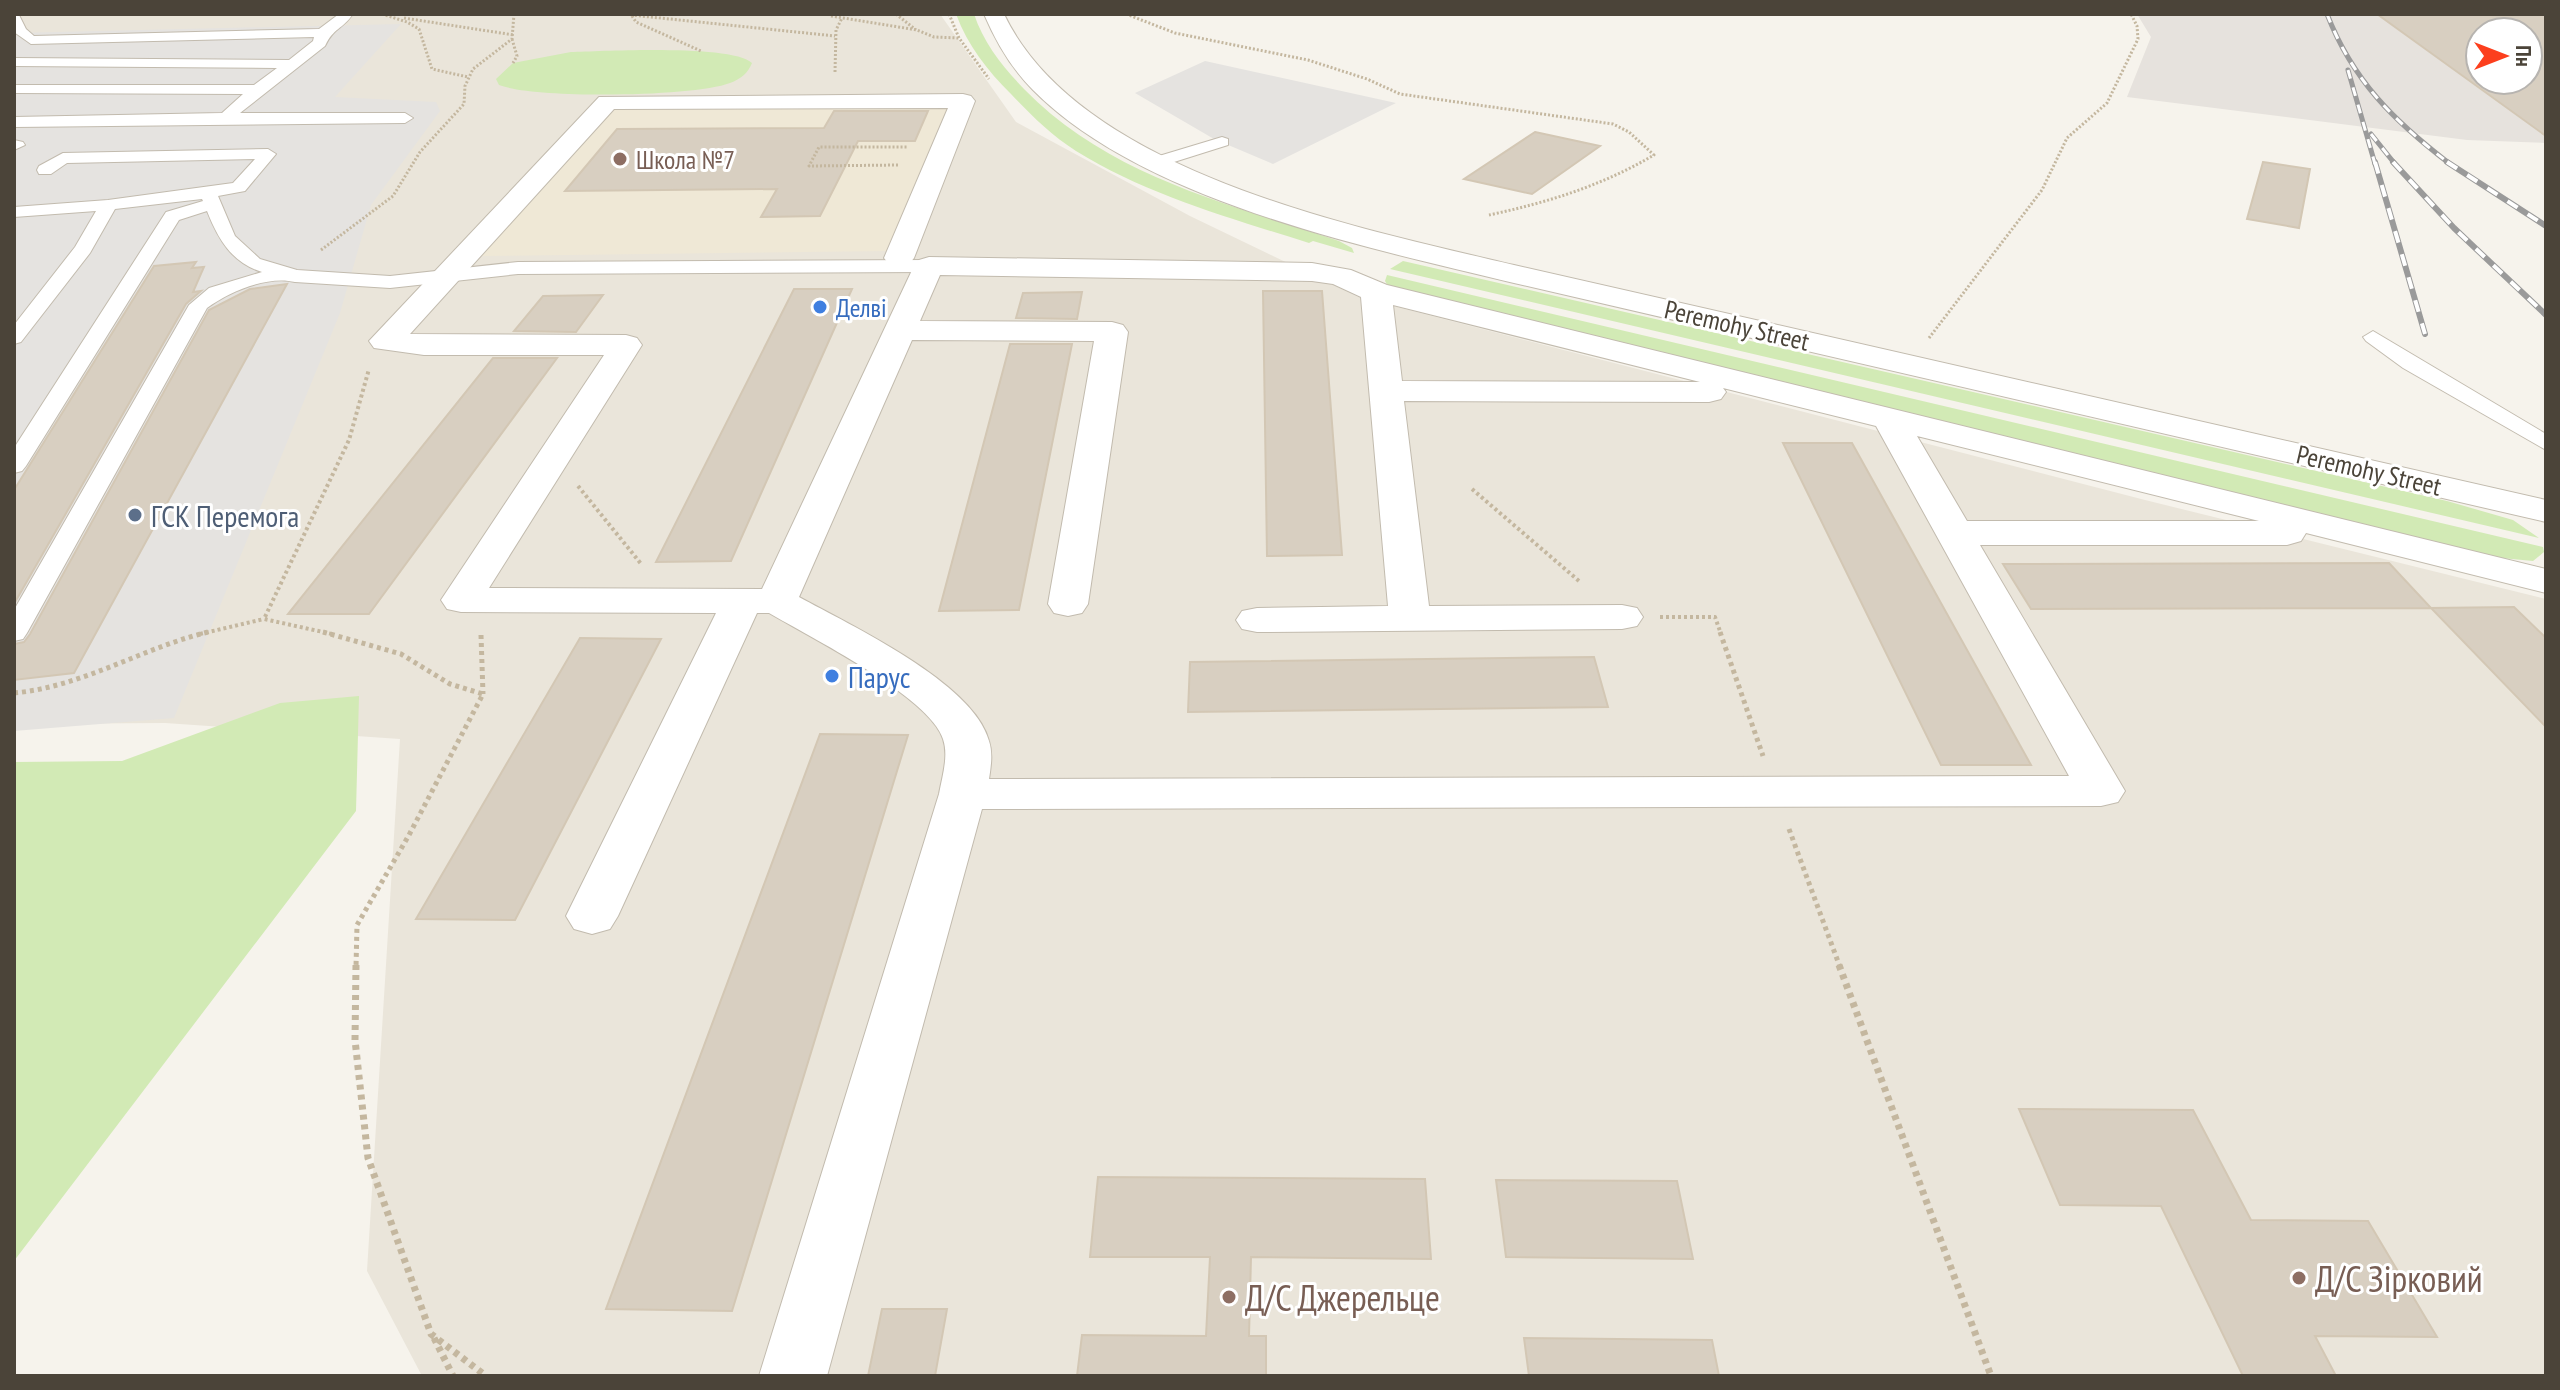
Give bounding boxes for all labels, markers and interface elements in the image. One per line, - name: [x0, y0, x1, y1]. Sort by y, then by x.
- north arrow: [2464, 16, 2544, 96]
- text: Пн: [2510, 45, 2538, 67]
- place label: Школа №7: [636, 143, 735, 176]
- marker: Школа №7: [611, 150, 629, 168]
- place label: Делві: [836, 291, 887, 324]
- street label: Peremohy Street: [1661, 292, 1813, 358]
- marker: Делві: [811, 298, 829, 316]
- street label: Peremohy Street: [2293, 437, 2445, 503]
- place label: ГСК Перемога: [151, 496, 299, 535]
- marker: ГСК Перемога: [126, 506, 144, 524]
- place label: Парус: [848, 657, 911, 696]
- marker: Парус: [823, 667, 841, 685]
- place label: Д/С Зірковий: [2315, 1255, 2483, 1302]
- marker: Д/С Зірковий: [2290, 1269, 2308, 1287]
- place label: Д/С Джерельце: [1245, 1274, 1440, 1321]
- marker: Д/С Джерельце: [1220, 1288, 1238, 1306]

